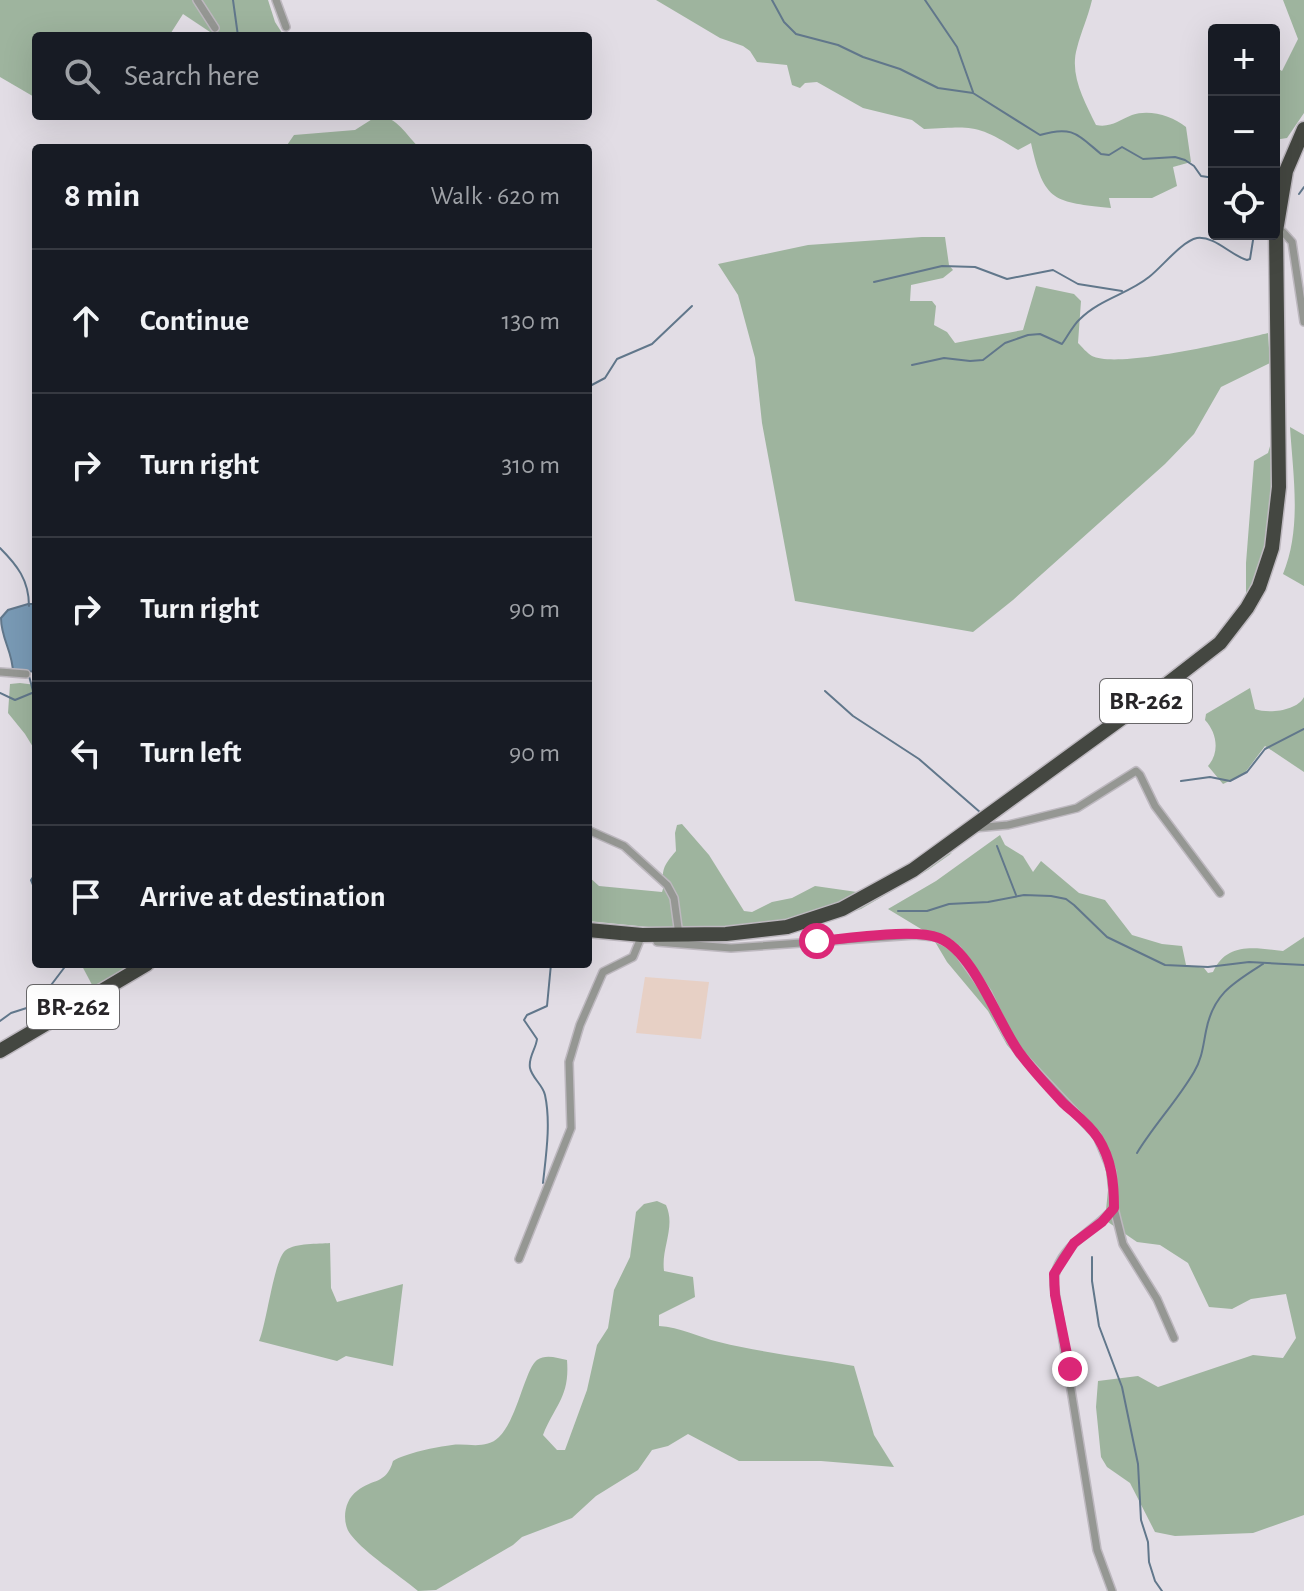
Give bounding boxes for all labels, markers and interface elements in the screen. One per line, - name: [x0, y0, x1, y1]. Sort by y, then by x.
- map controls: [1208, 24, 1280, 240]
- button: +: [1208, 24, 1280, 96]
- search box: [32, 32, 592, 120]
- icon: search: [60, 54, 104, 98]
- text: Search here: [124, 61, 260, 91]
- button: −: [1208, 96, 1280, 168]
- button: locate: [1208, 168, 1280, 240]
- text: 8 min: [64, 179, 140, 213]
- text: Walk · 620 m: [430, 183, 560, 209]
- icon: ahead: [64, 299, 108, 343]
- text: Continue: [140, 306, 249, 336]
- text: 130 m: [502, 308, 560, 334]
- icon: right: [64, 443, 108, 487]
- text: Turn right: [140, 450, 259, 480]
- text: 310 m: [502, 452, 560, 478]
- icon: right: [64, 587, 108, 631]
- text: Turn right: [140, 594, 259, 624]
- text: 90 m: [509, 596, 560, 622]
- road number: BR-262: [1100, 679, 1192, 723]
- icon: left: [64, 731, 108, 775]
- text: Turn left: [140, 738, 241, 768]
- text: 90 m: [509, 740, 560, 766]
- icon: arrive: [64, 875, 108, 919]
- text: Arrive at destination: [140, 882, 386, 912]
- route start: [799, 923, 835, 959]
- road number: BR-262: [27, 985, 119, 1029]
- route end: [1052, 1351, 1088, 1387]

